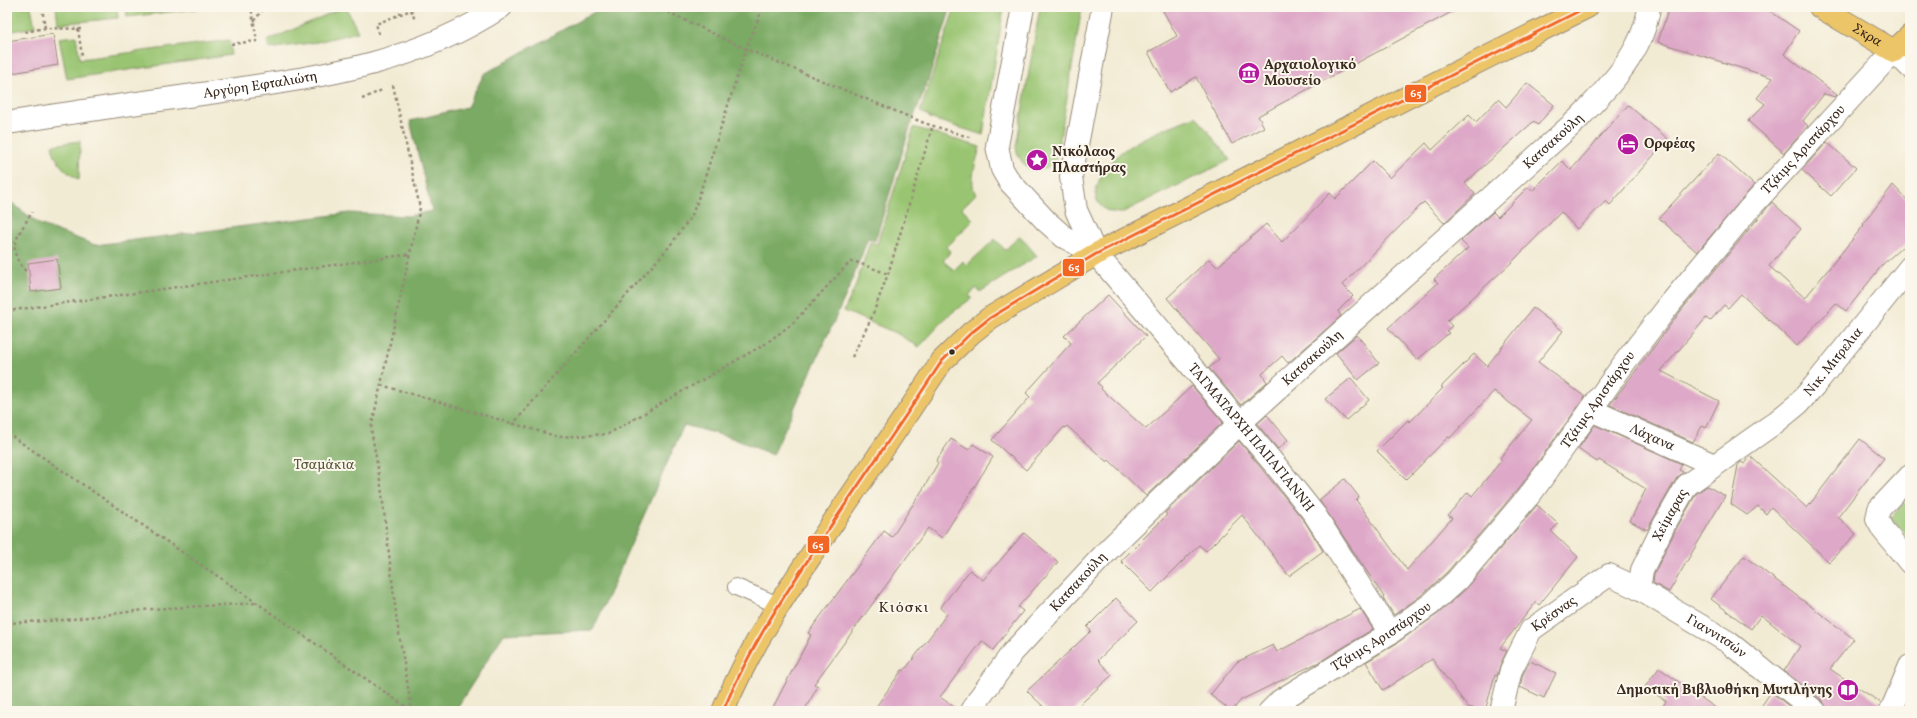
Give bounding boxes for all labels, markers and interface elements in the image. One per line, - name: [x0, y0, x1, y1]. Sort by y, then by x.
- street label: Σκρα: [1849, 19, 1886, 52]
- place label: Αρχαιολογικό Μουσείο: [1264, 56, 1356, 91]
- museum icon: Αρχαιολογικό Μουσείο: [1236, 60, 1262, 86]
- street label: Αργύρη Εφταλιώτη: [202, 66, 319, 103]
- line badge: 65: [1404, 84, 1427, 103]
- text: 65: [1410, 87, 1422, 102]
- street label: Τζάιμς Αριστάρχου: [1757, 100, 1850, 199]
- street label: Κατσακούλη: [1519, 109, 1588, 174]
- hotel icon: Ορφέας: [1615, 131, 1641, 157]
- place label: Ορφέας: [1644, 135, 1696, 154]
- place label: Νικόλαος Πλαστήρας: [1052, 143, 1127, 178]
- place icon: Νικόλαος Πλαστήρας: [1024, 147, 1050, 173]
- line badge: 65: [1062, 258, 1085, 277]
- text: 65: [1068, 261, 1080, 276]
- street label: Νικ. Μιτρελια: [1800, 323, 1868, 401]
- street label: Κατσακούλη: [1278, 325, 1347, 390]
- unlabelled marker: [947, 347, 957, 357]
- street label: Τζάιμς Αριστάρχου: [1556, 347, 1640, 453]
- street label: ΤΑΓΜΑΤΑΡΧΗ ΠΑΠΑΓΙΑΝΝΗ: [1183, 359, 1318, 516]
- street label: Λάχανα: [1626, 419, 1678, 456]
- park label: Τσαμάκια: [293, 456, 355, 475]
- street label: Χείμαρας: [1648, 485, 1692, 545]
- line badge: 65: [807, 535, 830, 554]
- text: 65: [812, 539, 824, 554]
- street label: Κατσακούλη: [1046, 548, 1111, 616]
- street label: Κρέσνας: [1527, 591, 1580, 636]
- street label: Τζάιμς Αριστάρχου: [1328, 597, 1435, 676]
- district label: Κιόσκι: [879, 598, 929, 619]
- street label: Γιαννιτσών: [1683, 610, 1751, 663]
- library icon: Δημοτική Βιβλιοθήκη Μυτιλήνης: [1835, 677, 1861, 703]
- place label: Δημοτική Βιβλιοθήκη Μυτιλήνης: [1617, 681, 1832, 700]

